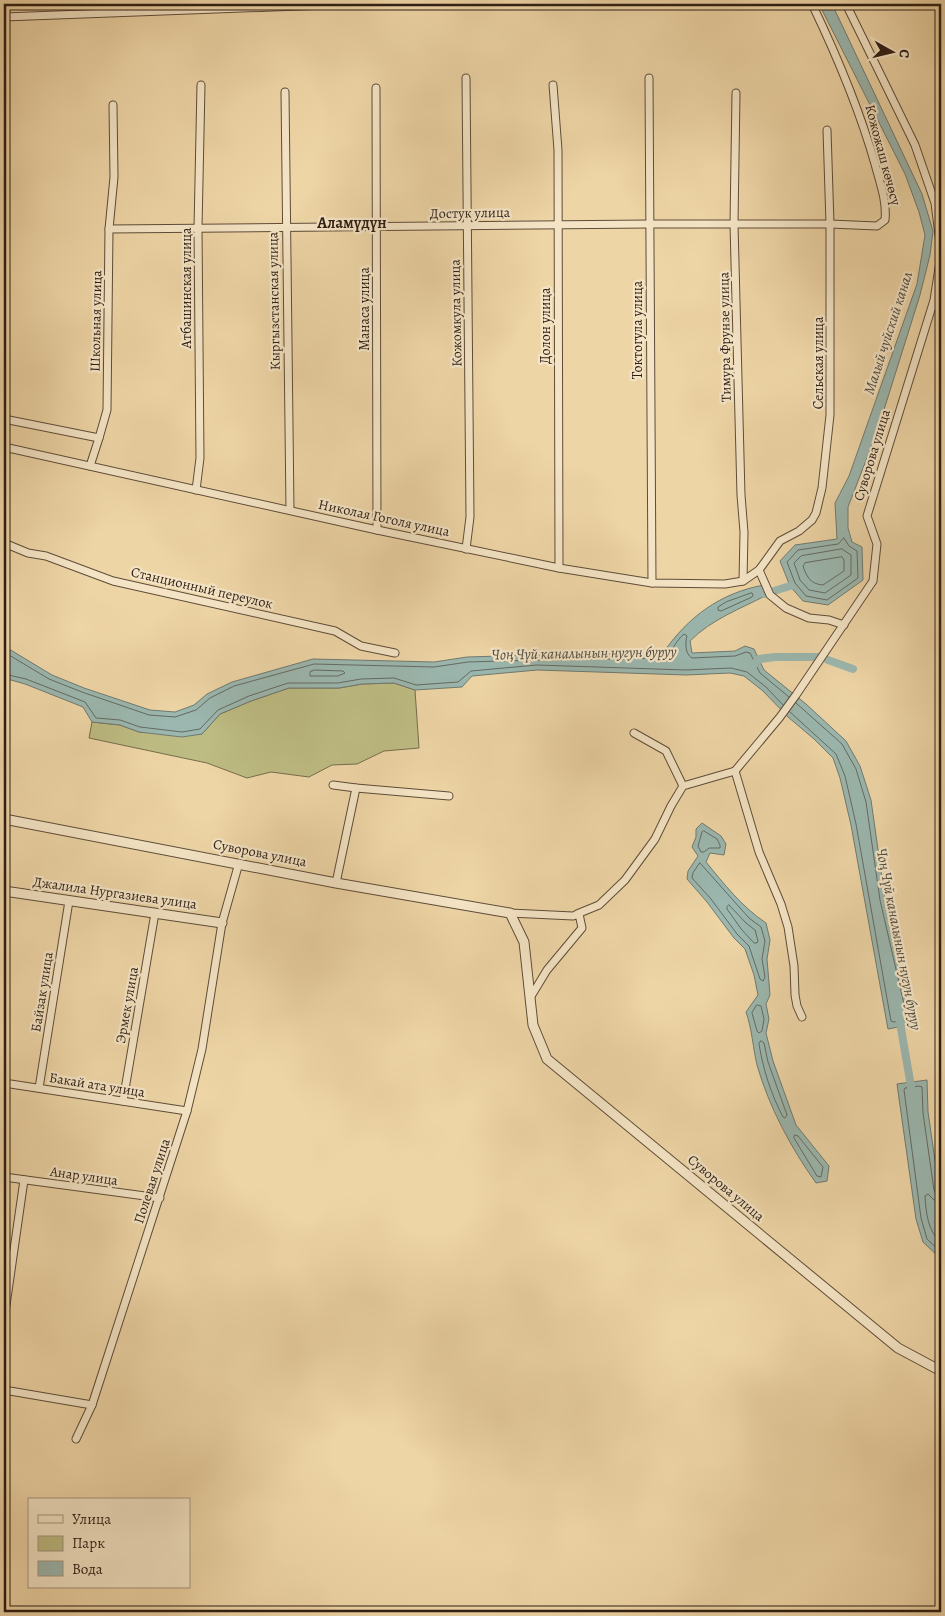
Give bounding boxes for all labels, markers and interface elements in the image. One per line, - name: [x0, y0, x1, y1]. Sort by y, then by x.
- north arrow: [868, 28, 918, 78]
- text: С: [894, 48, 914, 60]
- street label: Кожожаш көчөсү: [860, 102, 906, 208]
- street label: Достук улица: [430, 203, 511, 223]
- district label: Аламүдүн: [316, 212, 387, 234]
- street label: Атбашинская улица: [177, 227, 196, 349]
- street label: Кыргызстанская улица: [263, 231, 285, 370]
- street label: Кожомкула улица: [446, 259, 466, 367]
- street label: Манаса улица: [355, 267, 374, 351]
- street label: Школьная улица: [86, 269, 106, 372]
- water label: Малый чуйский канал: [859, 269, 917, 397]
- street label: Тимура Фрунзе улица: [714, 271, 736, 402]
- street label: Токтогула улица: [628, 280, 647, 379]
- street label: Долон улица: [536, 287, 555, 364]
- street label: Сельская улица: [809, 316, 828, 409]
- street label: Суворова улица: [849, 406, 895, 503]
- street label: Николая Гоголя улица: [317, 495, 452, 541]
- street label: Станционный переулок: [129, 562, 275, 614]
- water label: Чоң Чүй каналынын нугун буруу: [491, 641, 678, 665]
- street label: Суворова улица: [212, 835, 309, 871]
- water label: Чоң Чүй каналынын нугун буруу: [872, 846, 927, 1033]
- street label: Джалила Нургазиева улица: [32, 872, 199, 914]
- street label: Байзак улица: [26, 950, 58, 1034]
- street label: Эрмек улица: [111, 965, 143, 1045]
- street label: Бакай ата улица: [48, 1068, 147, 1102]
- street label: Полевая улица: [129, 1135, 175, 1226]
- street label: Суворова улица: [684, 1150, 769, 1226]
- street label: Анар улица: [48, 1162, 120, 1190]
- legend: [28, 1498, 190, 1588]
- text: Улица: [72, 1509, 111, 1529]
- text: Парк: [72, 1533, 105, 1553]
- text: Вода: [72, 1559, 103, 1579]

